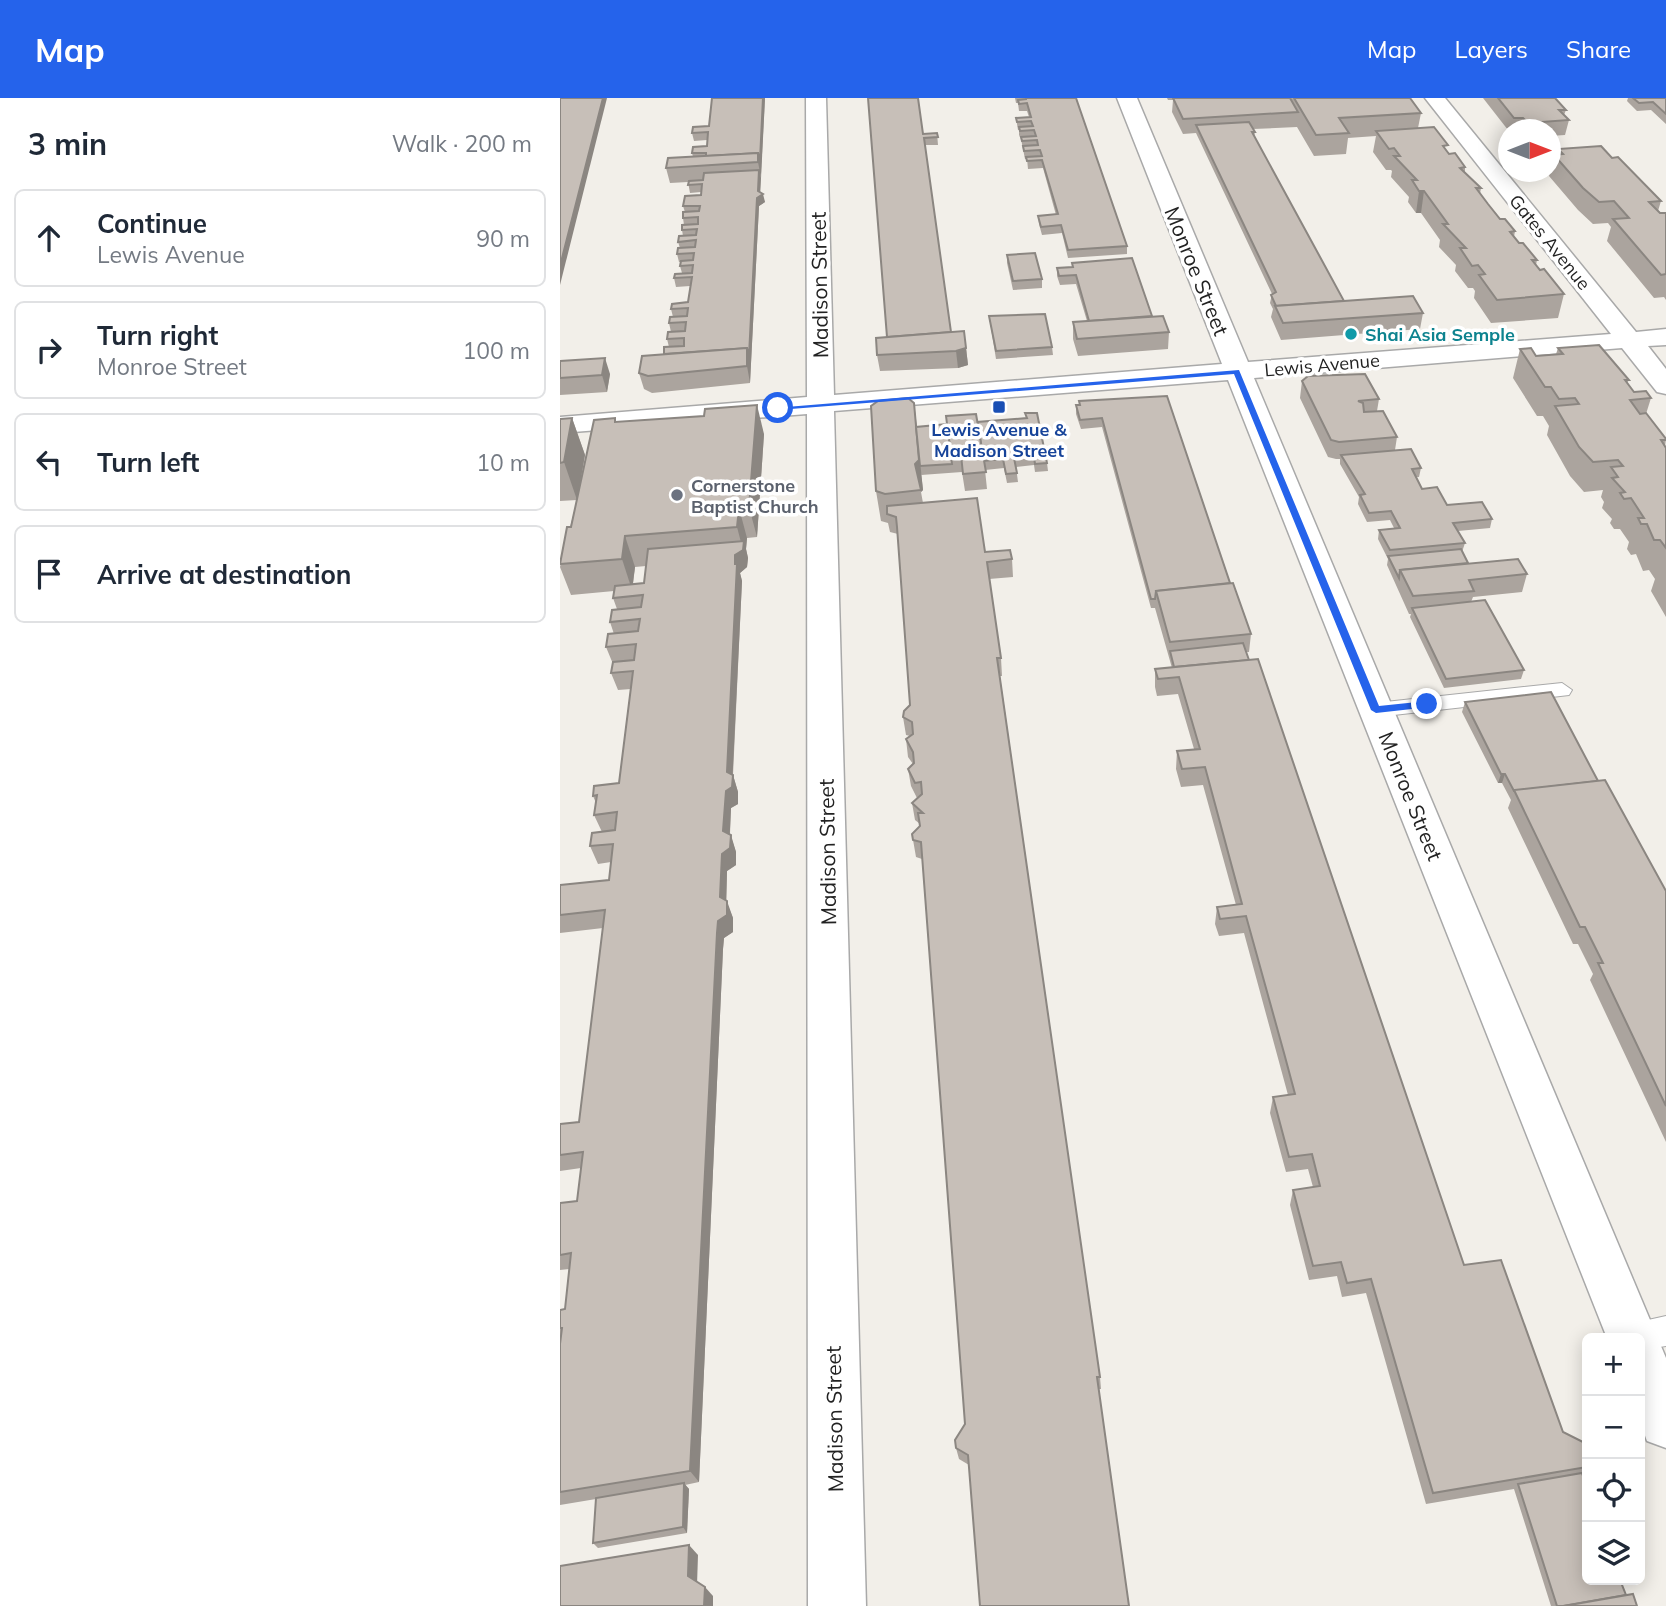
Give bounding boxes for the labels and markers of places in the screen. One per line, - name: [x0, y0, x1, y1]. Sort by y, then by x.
- place label: Shai Asia Semple: [1365, 323, 1515, 346]
- marker: Shai Asia Semple: [1343, 326, 1359, 342]
- marker: Lewis Avenue & Madison Street: [991, 399, 1007, 415]
- place label: Lewis Avenue & Madison Street: [931, 418, 1067, 462]
- place label: Cornerstone Baptist Church: [691, 474, 819, 518]
- marker: Cornerstone Baptist Church: [669, 487, 685, 503]

